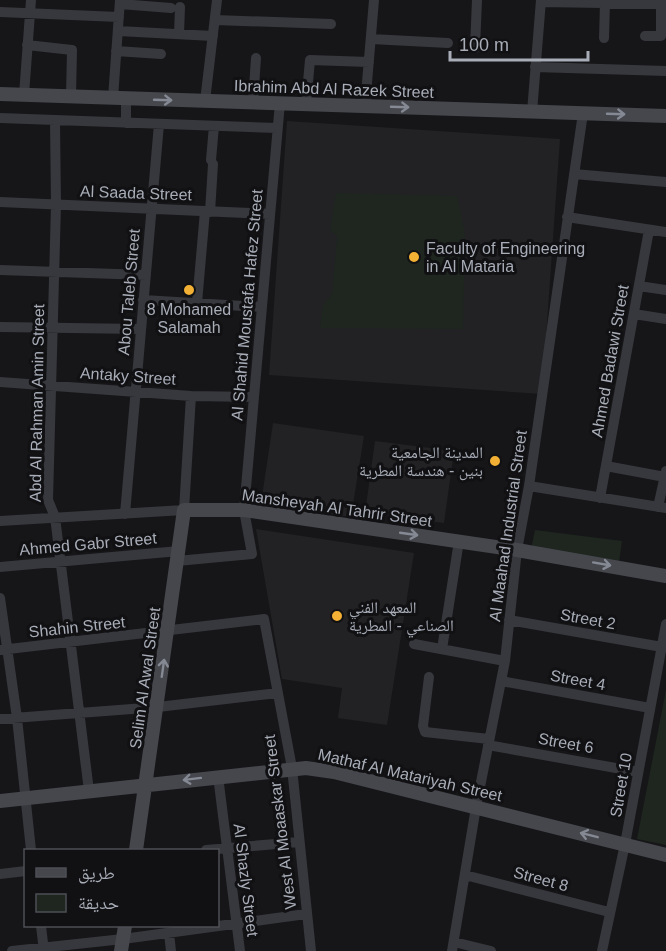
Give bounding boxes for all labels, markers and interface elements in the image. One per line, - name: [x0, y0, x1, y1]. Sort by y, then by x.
- scale bar: [450, 24, 588, 62]
- text: 100 m: [459, 35, 509, 55]
- street label: Ibrahim Abd Al Razek Street: [234, 77, 435, 101]
- one-way arrow: [153, 94, 173, 105]
- one-way arrow: [390, 102, 410, 113]
- one-way arrow: [606, 109, 626, 120]
- street label: Al Saada Street: [80, 183, 193, 203]
- street label: Al Shahid Moustafa Hafez Street: [228, 188, 266, 421]
- street label: Abou Taleb Street: [115, 227, 143, 356]
- place label: Faculty of Engineering in Al Mataria: [426, 240, 585, 275]
- marker: Faculty of Engineering in Al Mataria: [407, 250, 421, 264]
- marker: 8 Mohamed Salamah: [182, 283, 196, 297]
- street label: Ahmed Badawi Street: [588, 283, 632, 439]
- place label: 8 Mohamed Salamah: [147, 301, 231, 336]
- street label: Abd Al Rahman Amin Street: [27, 303, 47, 502]
- street label: Antaky Street: [80, 364, 177, 388]
- street label: Al Maahad Industrial Street: [486, 429, 530, 623]
- place label: المدينة الجامعية بنين - هندسة المطرية: [359, 444, 483, 481]
- marker: المدينة الجامعية بنين - هندسة المطرية: [488, 454, 502, 468]
- street label: Mansheyah Al Tahrir Street: [241, 486, 434, 530]
- street label: Ahmed Gabr Street: [19, 529, 158, 558]
- one-way arrow: [399, 529, 418, 540]
- one-way arrow: [591, 559, 611, 570]
- place label: المعهد الفني الصناعي - المطرية: [349, 599, 454, 638]
- street label: Selim Al Awal Street: [127, 606, 163, 750]
- street label: Street 2: [559, 606, 617, 632]
- marker: المعهد الفني الصناعي - المطرية: [330, 609, 344, 623]
- street label: Shahin Street: [28, 613, 127, 641]
- one-way arrow: [158, 659, 169, 678]
- street label: Street 4: [549, 667, 607, 693]
- street label: Street 6: [537, 730, 595, 756]
- street label: West Al Moaaskar Street: [261, 733, 299, 910]
- street label: Mathaf Al Matariyah Street: [316, 746, 504, 805]
- street label: Street 10: [607, 751, 635, 818]
- one-way arrow: [183, 774, 203, 785]
- street label: Al Shazly Street: [231, 822, 261, 938]
- one-way arrow: [580, 829, 599, 841]
- legend: [24, 849, 219, 927]
- text: طريق: [78, 863, 115, 884]
- street label: Street 8: [512, 864, 570, 894]
- text: حديقة: [78, 893, 119, 913]

